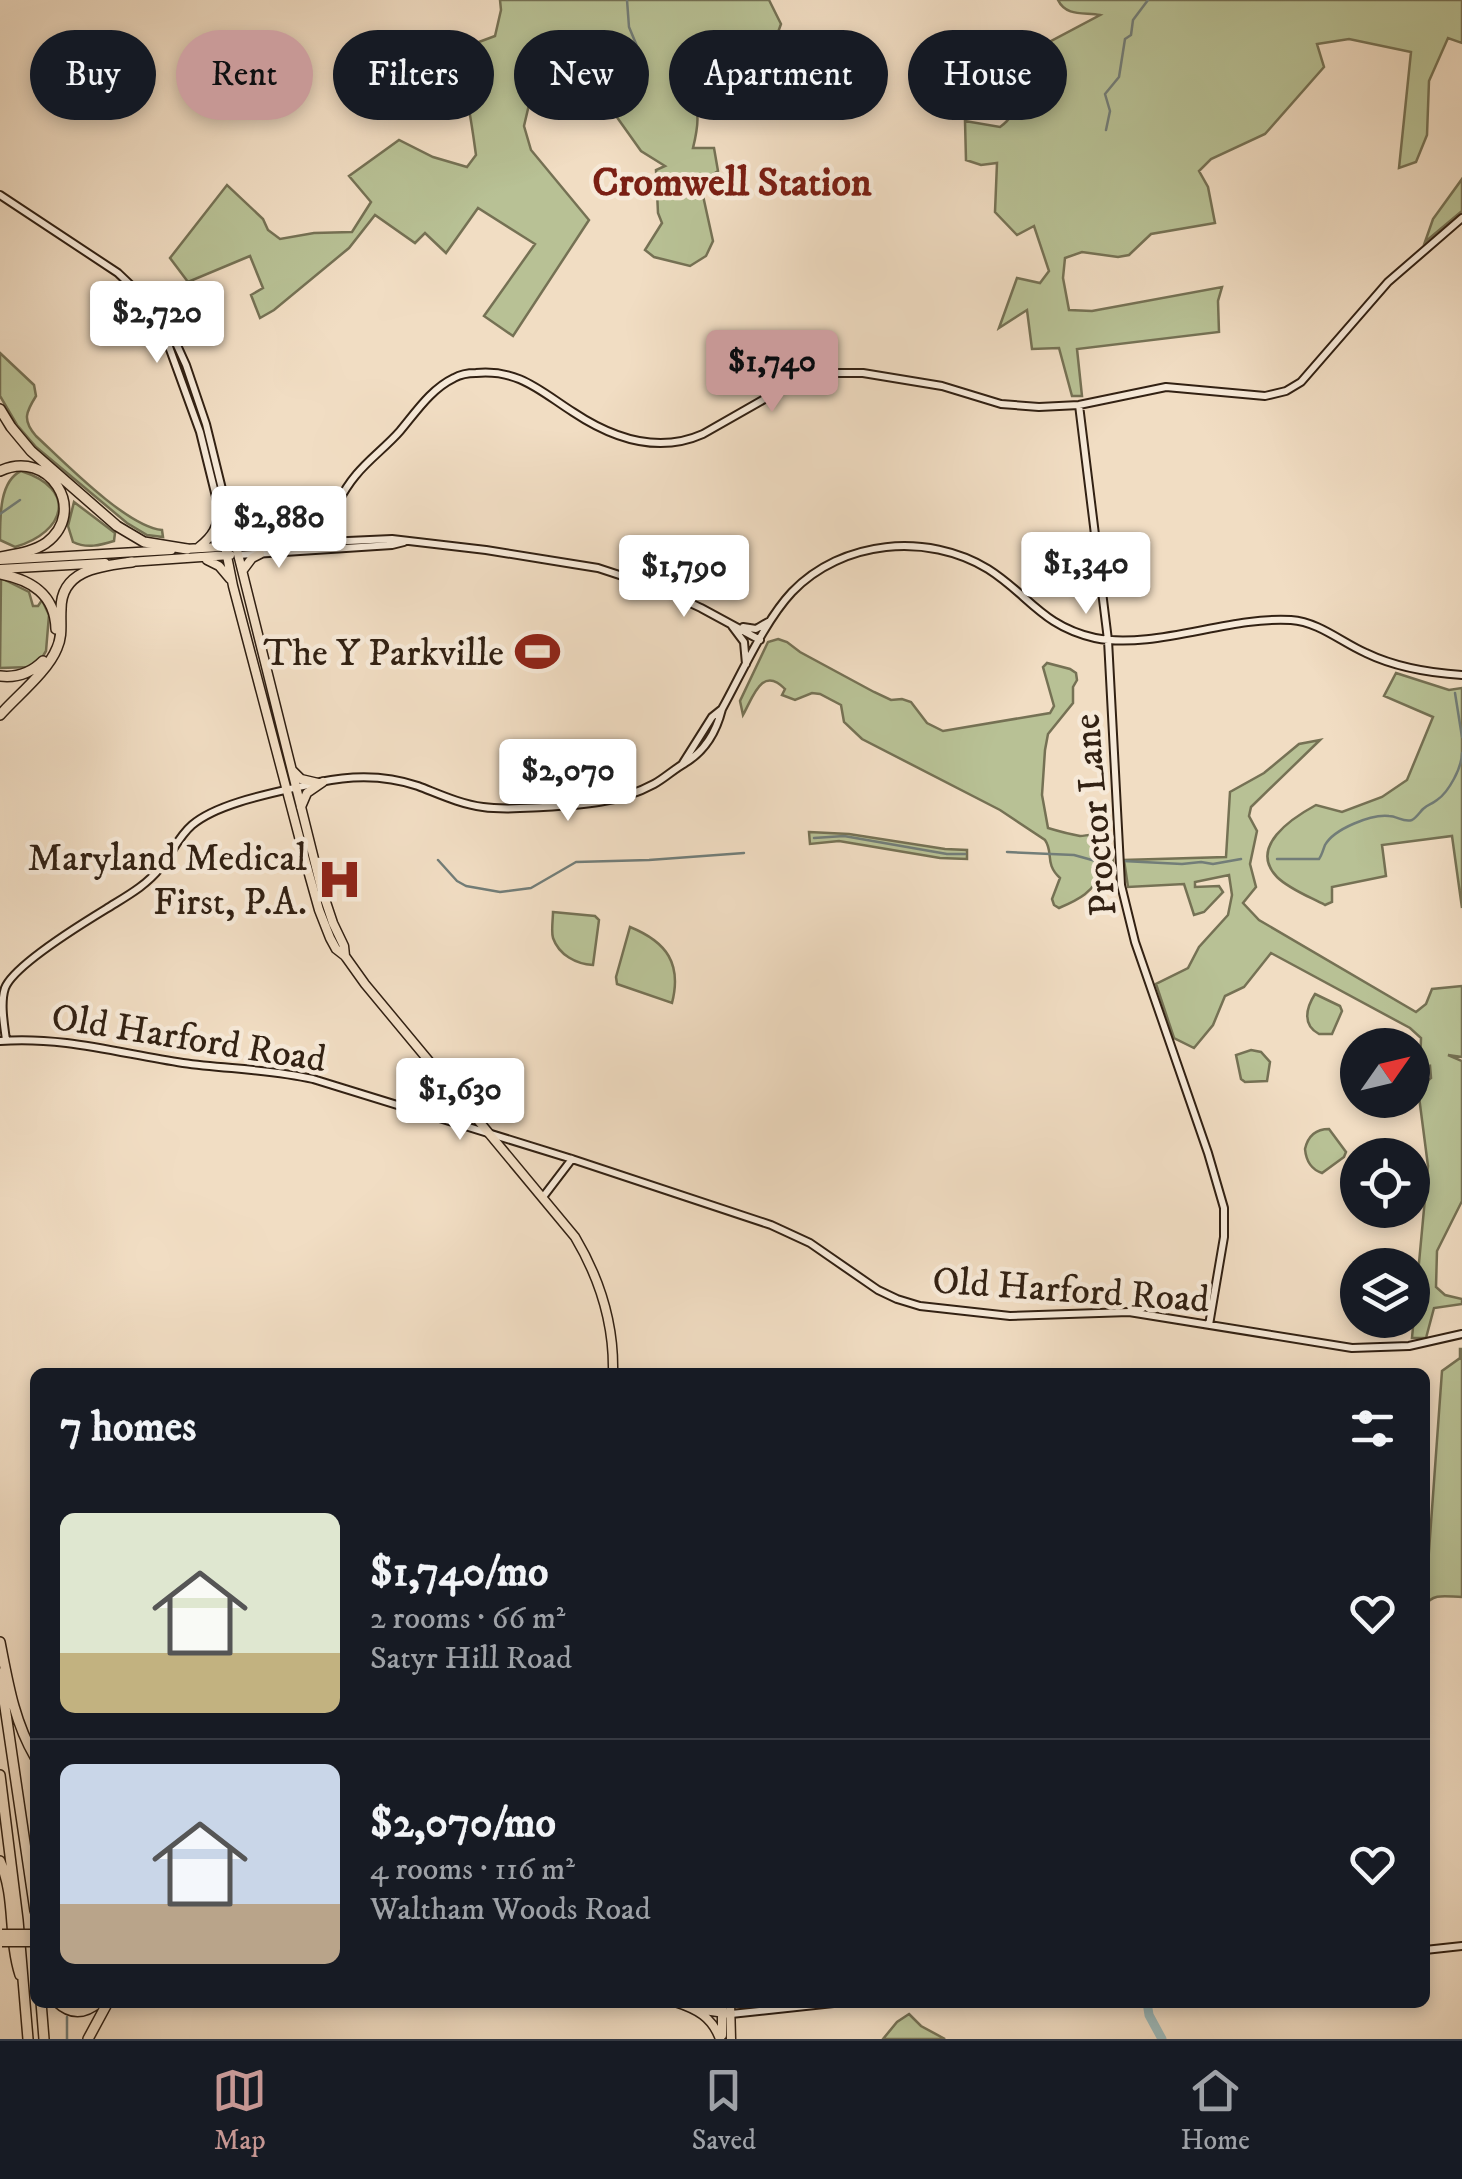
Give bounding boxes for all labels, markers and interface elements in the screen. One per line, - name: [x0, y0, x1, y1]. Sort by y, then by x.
- chip: Buy: [30, 30, 156, 120]
- chip: Rent: [176, 30, 313, 120]
- chip: Filters: [333, 30, 494, 120]
- chip: New: [514, 30, 649, 120]
- chip: Apartment: [669, 30, 888, 120]
- chip: House: [908, 30, 1067, 120]
- district label: Cromwell Station: [592, 159, 872, 209]
- pin: $2,720: [76, 281, 238, 366]
- text: $2,720: [112, 293, 202, 333]
- pin: $1,740: [691, 330, 853, 415]
- text: $1,740: [728, 342, 816, 382]
- pin: $2,880: [198, 486, 360, 571]
- text: $2,880: [233, 498, 325, 538]
- pin: $1,340: [1005, 532, 1167, 617]
- pin: $1,790: [603, 535, 765, 620]
- text: $1,340: [1043, 544, 1129, 584]
- text: $1,790: [641, 547, 727, 587]
- sports icon: The Y Parkville: [513, 628, 561, 676]
- place label: The Y Parkville: [263, 630, 504, 678]
- street label: Proctor Lane: [1063, 712, 1129, 918]
- pin: $2,070: [487, 739, 649, 824]
- text: $2,070: [521, 751, 615, 791]
- place label: Maryland Medical First, P.A.: [28, 835, 308, 927]
- hospital icon: Maryland Medical First, P.A.: [316, 855, 364, 903]
- street label: Old Harford Road: [48, 994, 329, 1084]
- north arrow: [1340, 1028, 1430, 1118]
- map controls: [1340, 1028, 1430, 1338]
- pin: $1,630: [379, 1058, 541, 1143]
- text: $1,630: [418, 1070, 502, 1110]
- button: locate: [1340, 1138, 1430, 1228]
- button: layers: [1340, 1248, 1430, 1338]
- street label: Old Harford Road: [931, 1257, 1211, 1325]
- icon: filters: [1345, 1401, 1400, 1456]
- text: 7 homes: [60, 1402, 196, 1454]
- text: $1,740/mo: [370, 1547, 548, 1599]
- icon: home: [140, 1553, 260, 1673]
- icon: heart: [1345, 1586, 1400, 1641]
- text: 2 rooms · 66 m²: [370, 1599, 565, 1639]
- text: Satyr Hill Road: [370, 1639, 572, 1679]
- text: $2,070/mo: [370, 1798, 556, 1850]
- icon: home: [140, 1804, 260, 1924]
- icon: heart: [1345, 1837, 1400, 1892]
- text: 4 rooms · 116 m²: [370, 1850, 575, 1890]
- text: Waltham Woods Road: [370, 1890, 651, 1930]
- tab: Map: [212, 2063, 267, 2158]
- tab: Saved: [692, 2063, 756, 2158]
- tab: Home: [1181, 2063, 1250, 2158]

